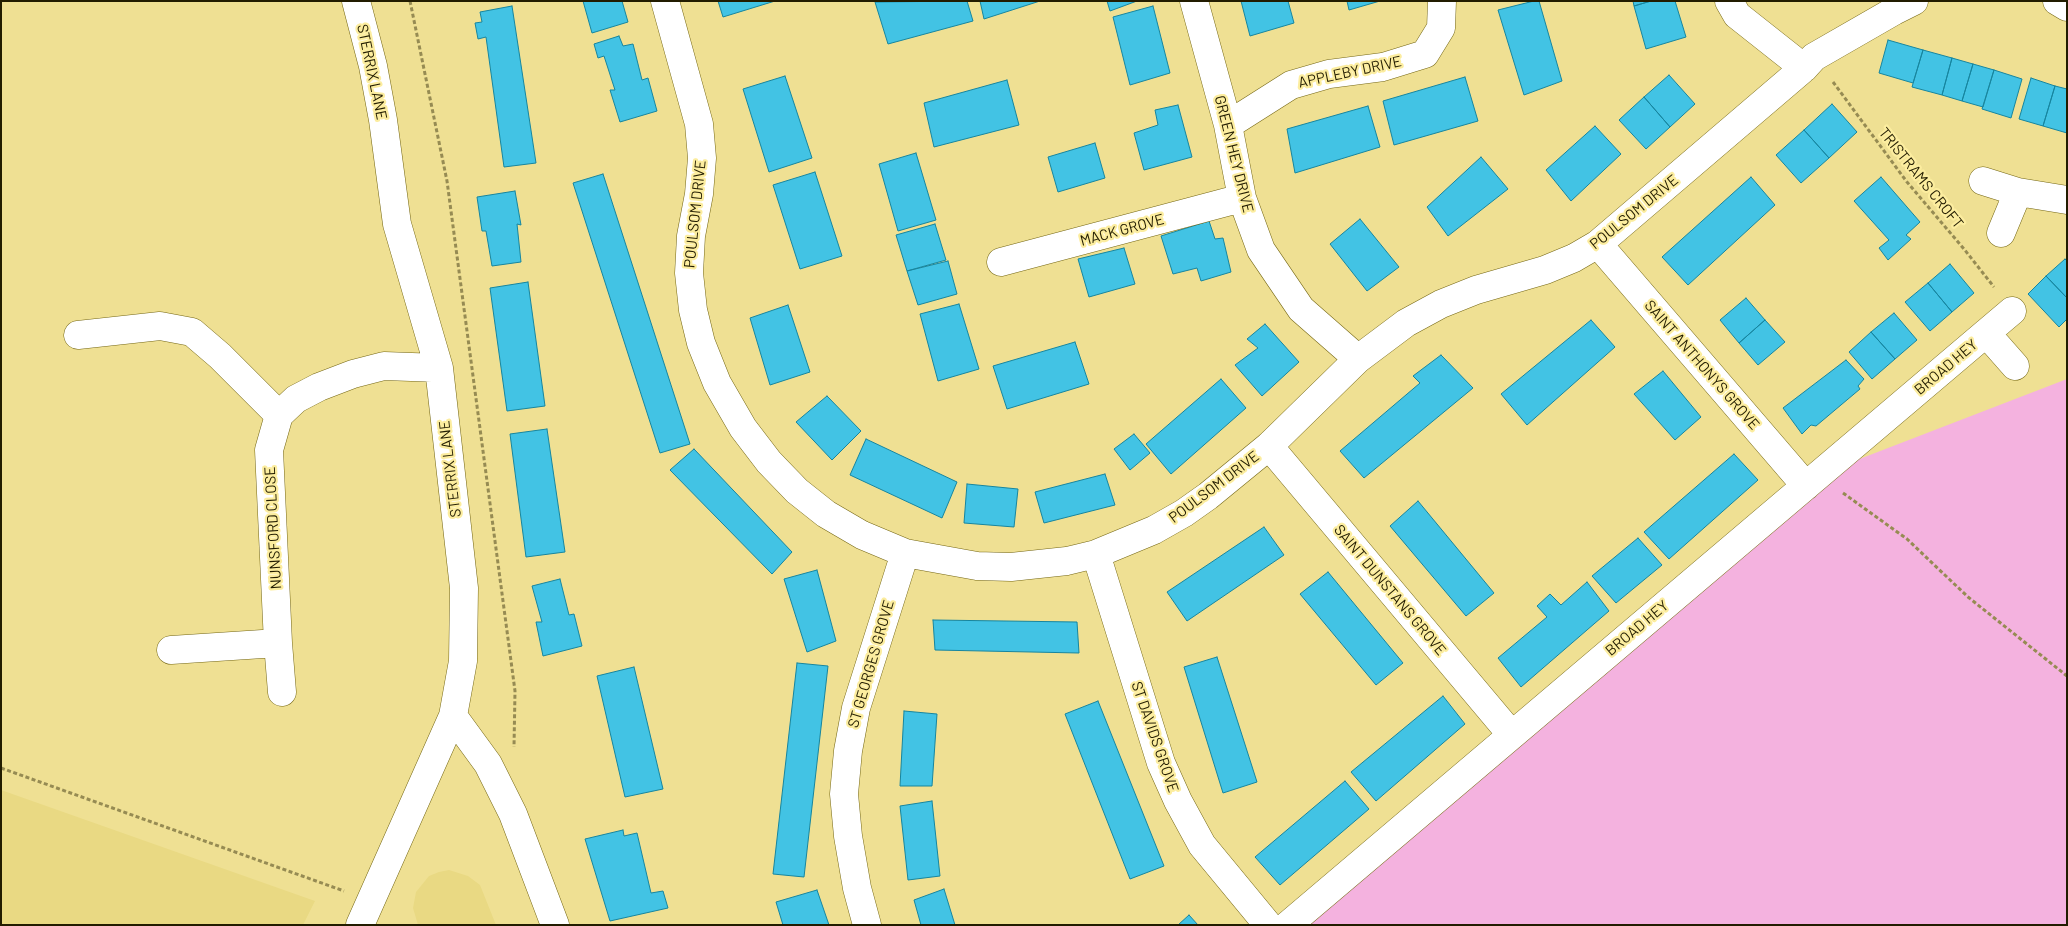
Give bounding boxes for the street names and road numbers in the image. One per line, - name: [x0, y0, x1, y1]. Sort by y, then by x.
- street label: STERRIX LANE: [353, 22, 391, 122]
- street label: APPLEBY DRIVE: [1297, 52, 1403, 92]
- street label: GREEN HEY DRIVE: [1211, 94, 1257, 214]
- street label: TRISTRAMS CROFT: [1875, 124, 1967, 232]
- street label: POULSOM DRIVE: [680, 159, 710, 269]
- street label: POULSOM DRIVE: [1586, 171, 1682, 253]
- street label: MACK GROVE: [1078, 210, 1166, 250]
- street label: SAINT ANTHONYS GROVE: [1641, 297, 1763, 433]
- street label: BROAD HEY: [1911, 335, 1981, 399]
- street label: STERRIX LANE: [435, 420, 465, 518]
- street label: POULSOM DRIVE: [1165, 447, 1263, 527]
- street label: NUNSFORD CLOSE: [261, 466, 285, 590]
- street label: SAINT DUNSTANS GROVE: [1330, 521, 1450, 659]
- street label: BROAD HEY: [1602, 596, 1672, 660]
- street label: ST GEORGES GROVE: [844, 598, 898, 730]
- street label: ST DAVIDS GROVE: [1128, 679, 1182, 795]

